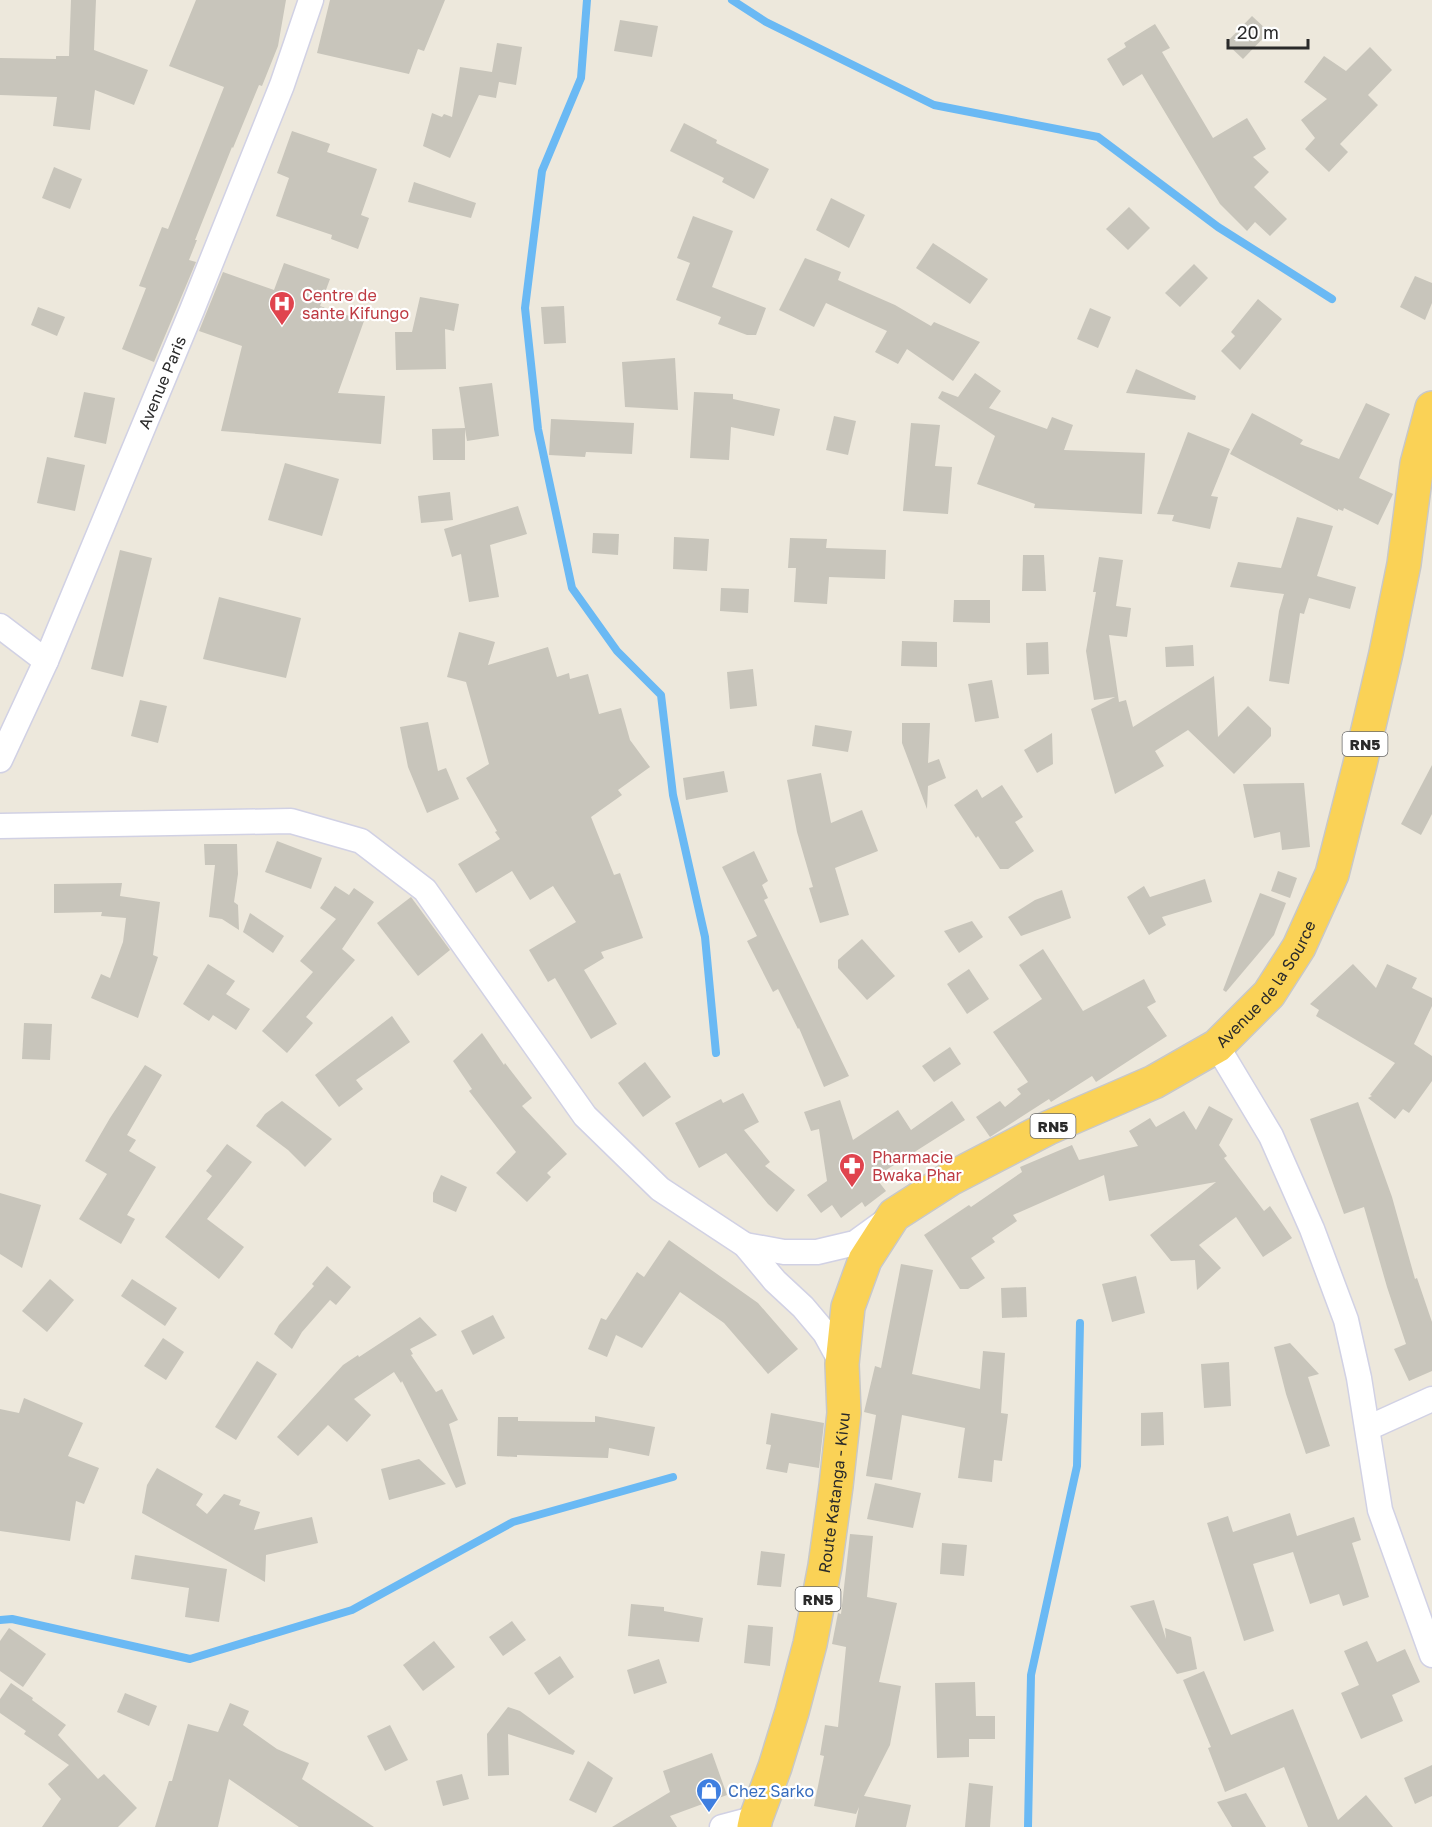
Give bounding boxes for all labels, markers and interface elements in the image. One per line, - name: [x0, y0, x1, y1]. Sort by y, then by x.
- scale bar: [1228, 12, 1308, 50]
- text: 20 m: [1237, 21, 1279, 43]
- place label: Centre de sante Kifungo: [302, 285, 409, 323]
- hospital icon: Centre de sante Kifungo: [267, 289, 297, 327]
- street label: Avenue Paris: [134, 333, 190, 432]
- road number: RN5: [1342, 732, 1388, 756]
- street label: Avenue de la Source: [1211, 917, 1320, 1052]
- road number: RN5: [1030, 1114, 1076, 1138]
- place label: Pharmacie Bwaka Phar: [872, 1147, 962, 1185]
- pharmacy icon: Pharmacie Bwaka Phar: [837, 1151, 867, 1189]
- street label: Route Katanga - Kivu: [814, 1411, 854, 1575]
- road number: RN5: [796, 1587, 840, 1611]
- shop icon: Chez Sarko: [694, 1776, 724, 1814]
- place label: Chez Sarko: [728, 1781, 814, 1801]

